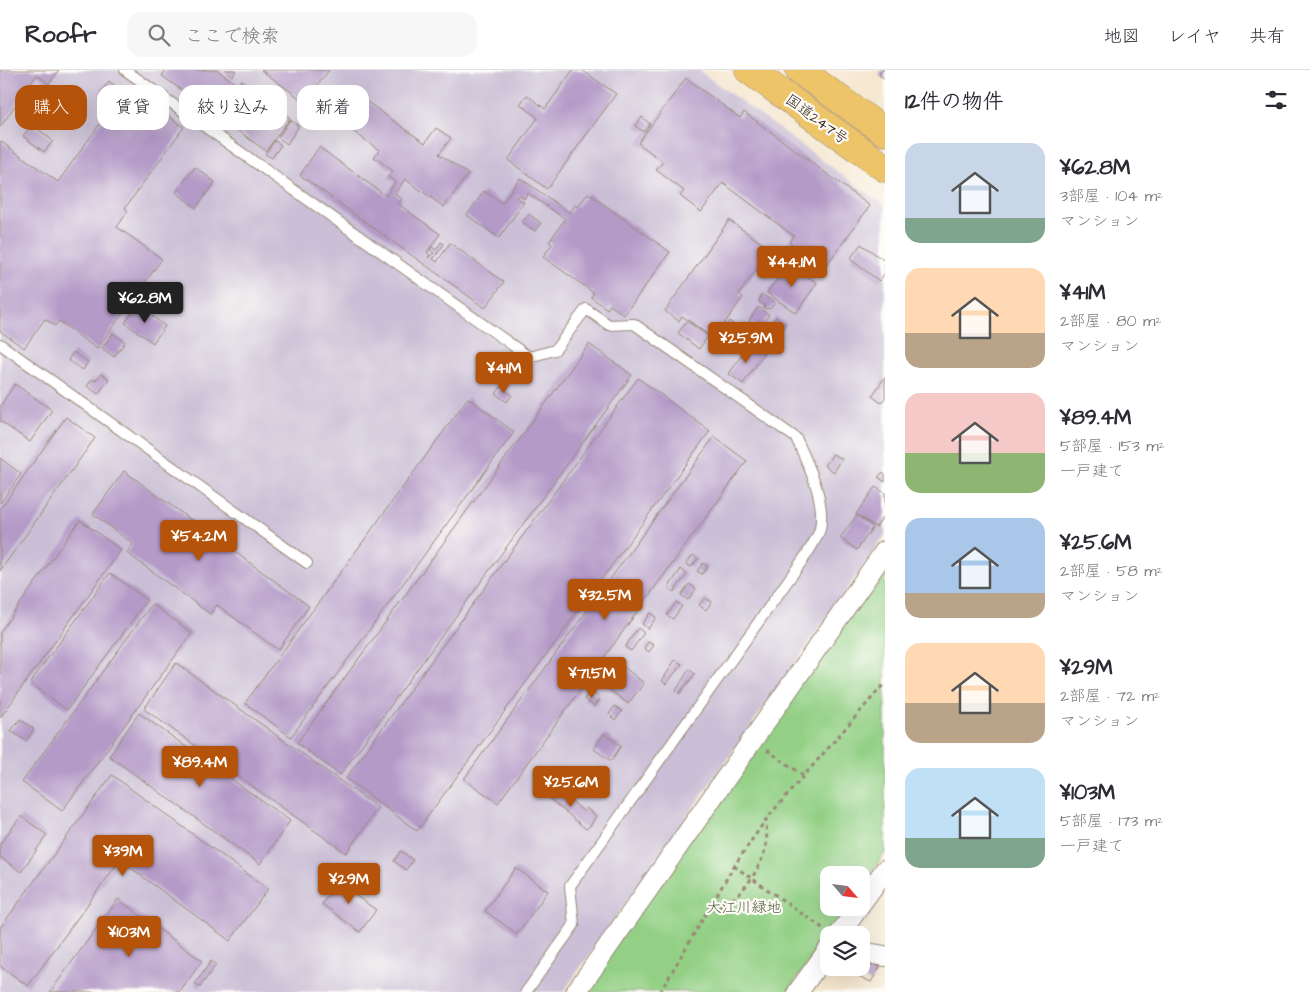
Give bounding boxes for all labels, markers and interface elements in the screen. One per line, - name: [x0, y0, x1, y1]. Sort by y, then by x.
- search box: [127, 12, 477, 57]
- text: Roofr: [25, 18, 97, 52]
- icon: search: [145, 21, 173, 49]
- text: ここで検索: [185, 23, 280, 50]
- text: 地図: [1104, 24, 1140, 49]
- text: レイヤ: [1168, 24, 1221, 49]
- text: 共有: [1249, 24, 1285, 49]
- chip: 購入: [15, 85, 87, 130]
- chip: 賃貸: [97, 85, 169, 130]
- chip: 絞り込み: [179, 85, 287, 130]
- chip: 新着: [297, 85, 369, 130]
- icon: filters: [1262, 86, 1290, 114]
- text: 12件の物件: [905, 87, 1004, 116]
- street label: 国道247号: [781, 89, 852, 149]
- text: ¥62.8M: [1060, 153, 1130, 182]
- icon: home: [945, 163, 1005, 223]
- text: 3部屋 · 104 m²: [1060, 185, 1163, 207]
- text: マンション: [1060, 210, 1139, 232]
- pin: ¥44.1M: [751, 246, 833, 288]
- text: ¥44.1M: [768, 251, 816, 273]
- text: ¥41M: [1060, 278, 1106, 307]
- pin: ¥62.8M: [104, 282, 186, 324]
- text: ¥62.8M: [118, 287, 172, 309]
- icon: home: [945, 288, 1005, 348]
- text: 2部屋 · 80 m²: [1060, 310, 1162, 332]
- pin: ¥25.9M: [705, 322, 787, 364]
- text: ¥25.9M: [719, 327, 773, 349]
- text: マンション: [1060, 335, 1139, 357]
- pin: ¥41M: [474, 352, 534, 394]
- text: ¥41M: [487, 357, 521, 379]
- text: ¥89.4M: [1060, 403, 1131, 432]
- icon: home: [945, 413, 1005, 473]
- text: 5部屋 · 153 m²: [1060, 435, 1165, 457]
- text: 一戸建て: [1060, 460, 1124, 482]
- pin: ¥54.2M: [158, 520, 240, 562]
- text: ¥54.2M: [171, 525, 227, 547]
- text: ¥25.6M: [1060, 528, 1132, 557]
- icon: home: [945, 538, 1005, 598]
- text: 2部屋 · 58 m²: [1060, 560, 1163, 582]
- pin: ¥32.5M: [564, 578, 646, 621]
- text: ¥32.5M: [579, 584, 631, 606]
- text: マンション: [1060, 585, 1139, 607]
- text: ¥29M: [1060, 653, 1113, 682]
- pin: ¥71.5M: [551, 656, 633, 699]
- text: ¥71.5M: [568, 662, 616, 684]
- icon: home: [945, 663, 1005, 723]
- text: 2部屋 · 72 m²: [1060, 685, 1160, 707]
- text: マンション: [1060, 710, 1139, 732]
- pin: ¥89.4M: [159, 746, 241, 788]
- text: ¥89.4M: [173, 751, 227, 773]
- pin: ¥25.6M: [530, 766, 612, 808]
- text: ¥25.6M: [544, 771, 598, 793]
- text: ¥103M: [1060, 778, 1115, 807]
- icon: home: [945, 788, 1005, 848]
- text: 5部屋 · 173 m²: [1060, 810, 1163, 832]
- pin: ¥39M: [93, 834, 153, 877]
- text: 一戸建て: [1060, 835, 1124, 857]
- text: ¥39M: [103, 840, 143, 862]
- pin: ¥29M: [319, 862, 379, 905]
- north arrow: [820, 866, 870, 916]
- map controls: [820, 866, 870, 976]
- text: ¥29M: [329, 868, 369, 890]
- park label: 大江川緑地: [706, 897, 782, 918]
- pin: ¥103M: [94, 916, 164, 958]
- text: ¥103M: [108, 921, 150, 943]
- button: layers: [820, 926, 870, 976]

